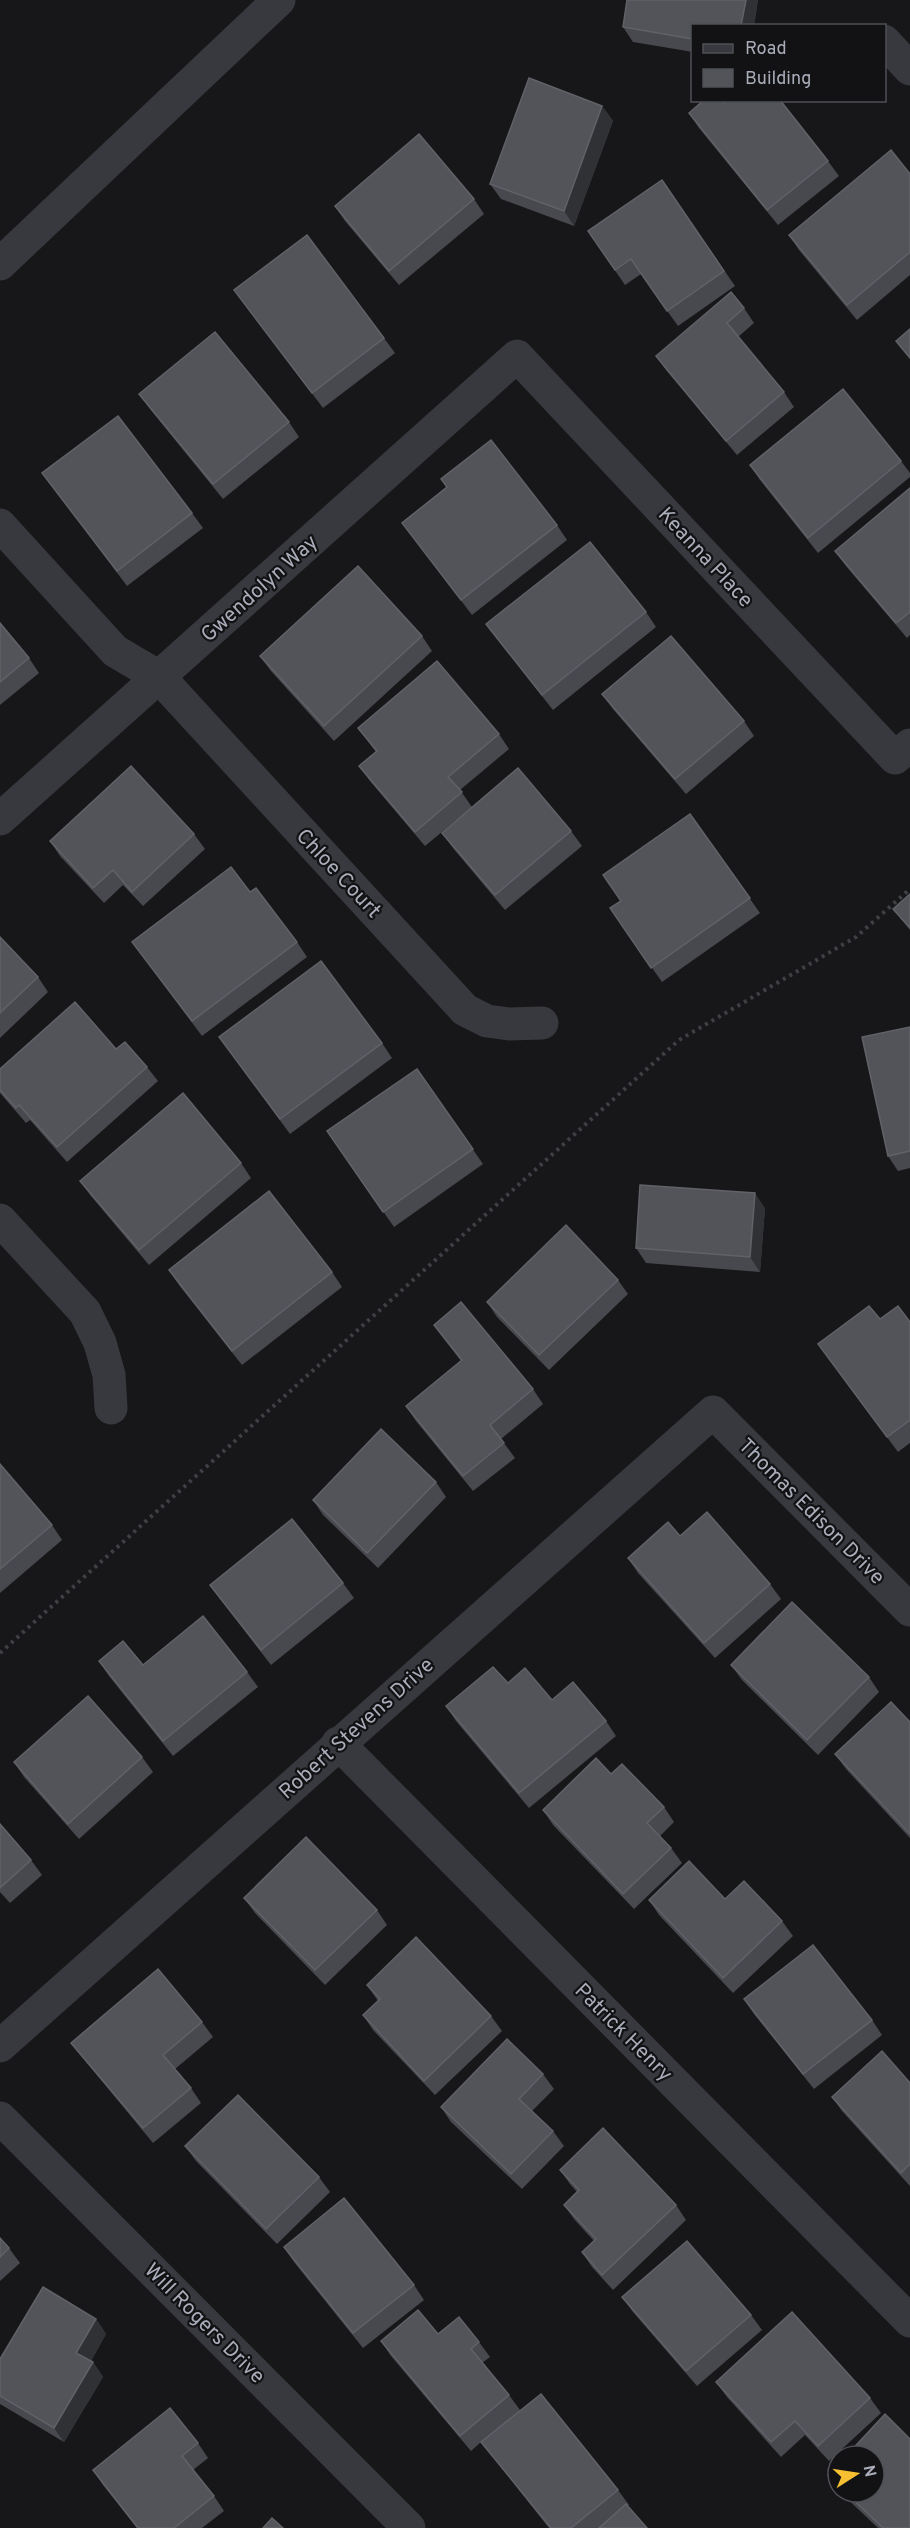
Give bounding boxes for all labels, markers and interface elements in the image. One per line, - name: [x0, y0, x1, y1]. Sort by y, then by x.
- legend: [691, 24, 886, 102]
- text: Road: [745, 38, 787, 61]
- text: Building: [745, 68, 811, 91]
- street label: Keanna Place: [651, 502, 758, 614]
- street label: Gwendolyn Way: [196, 529, 324, 649]
- street label: Chloe Court: [289, 823, 386, 925]
- street label: Thomas Edison Drive: [732, 1433, 890, 1591]
- street label: Robert Stevens Drive: [274, 1652, 440, 1806]
- street label: Patrick Henry: [568, 1978, 678, 2088]
- street label: Will Rogers Drive: [138, 2258, 270, 2390]
- north arrow: [826, 2444, 886, 2504]
- text: N: [858, 2464, 880, 2479]

